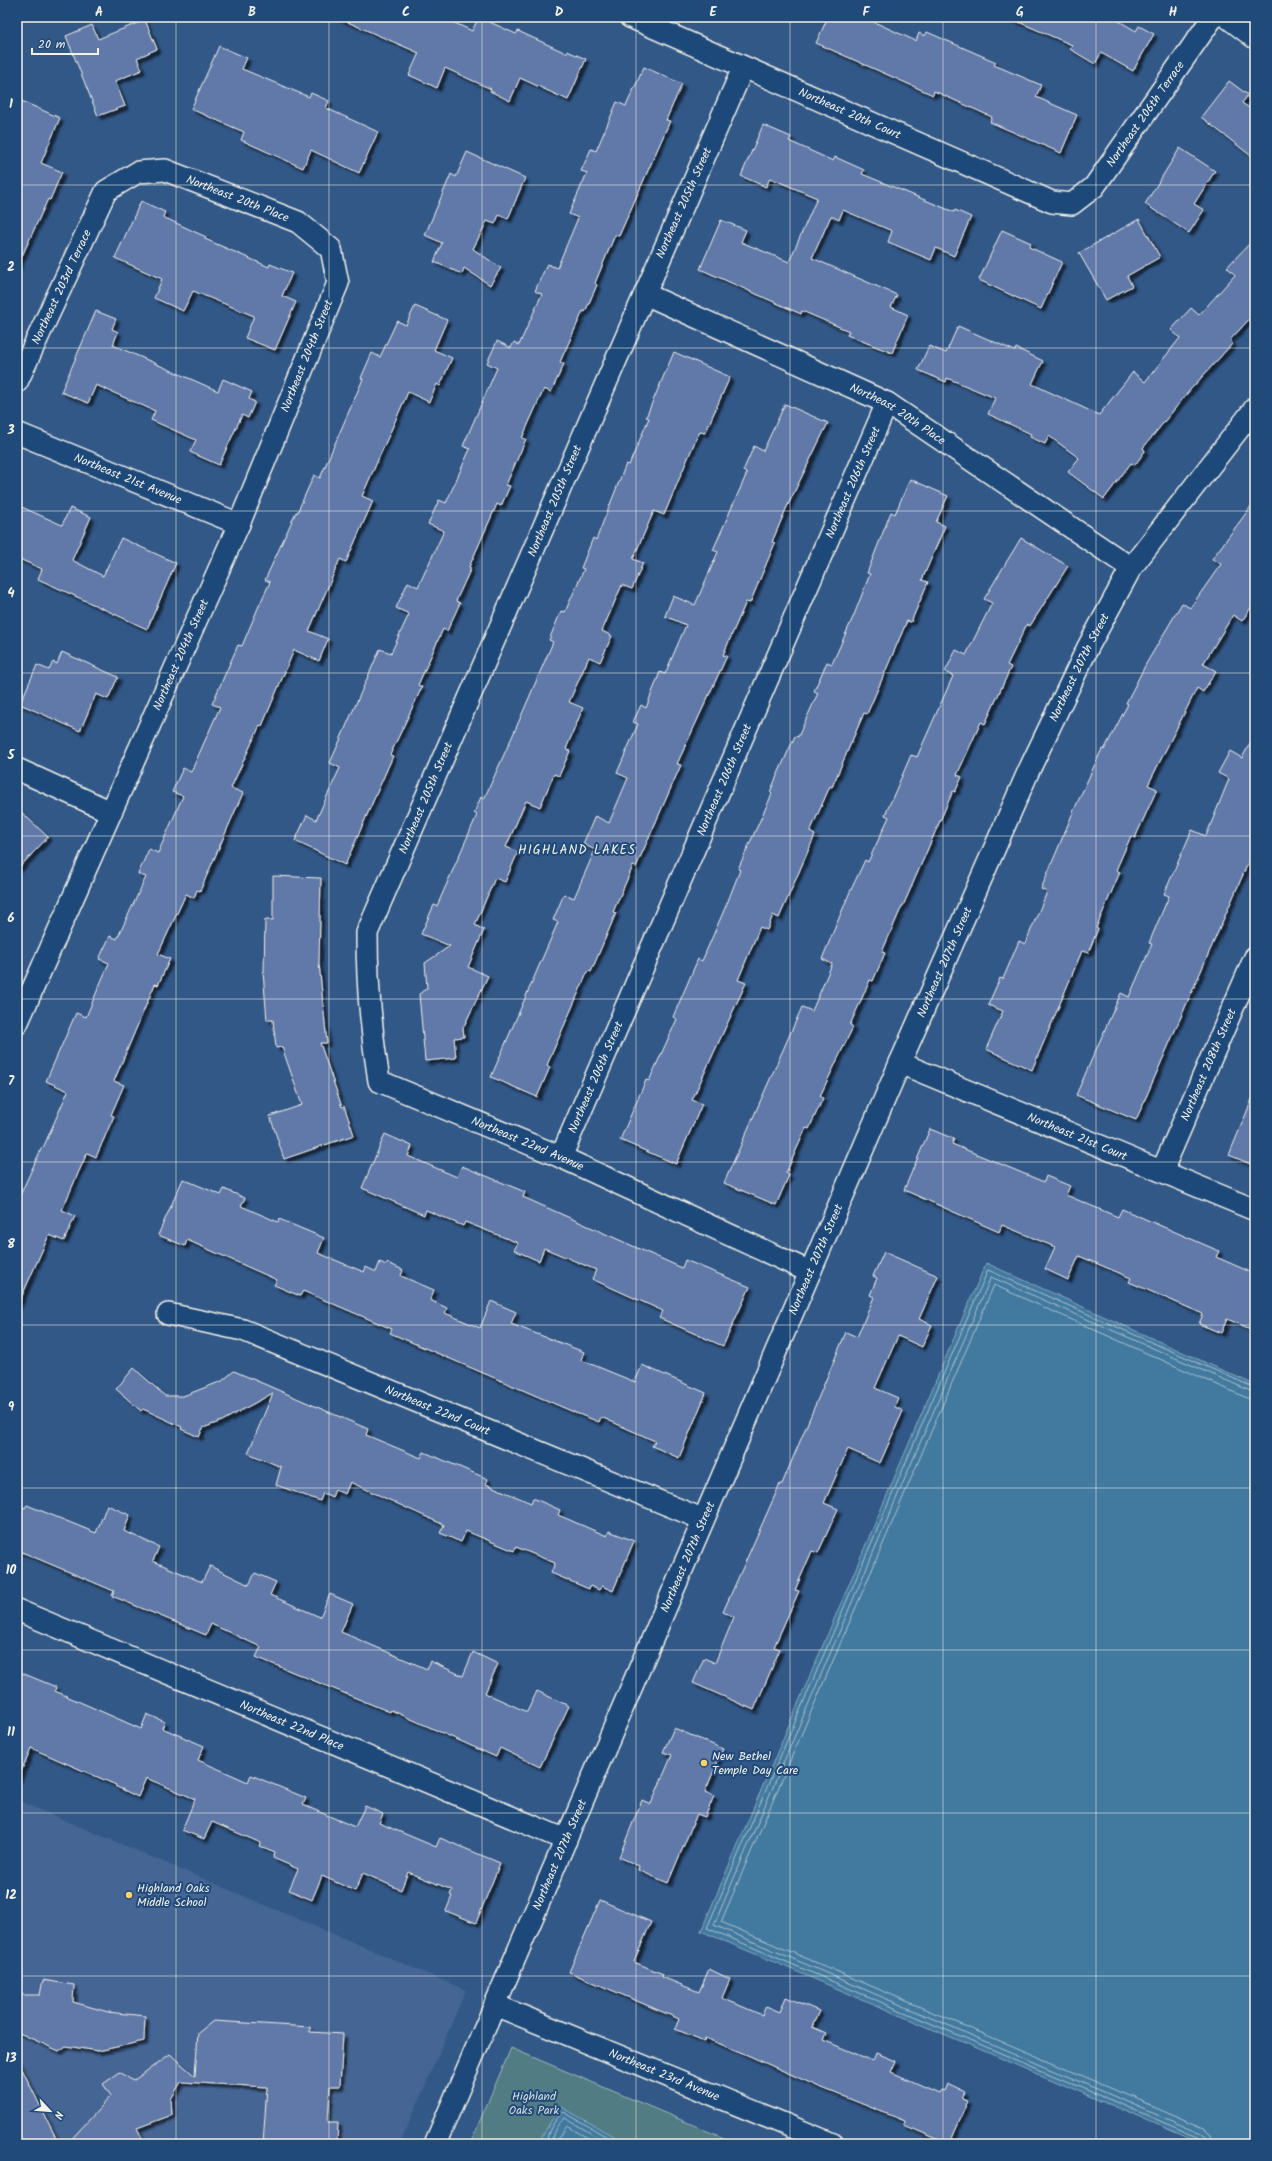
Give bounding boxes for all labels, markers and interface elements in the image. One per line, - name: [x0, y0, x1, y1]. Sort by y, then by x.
- text: A: [95, 2, 103, 23]
- text: B: [248, 2, 256, 23]
- text: C: [402, 2, 410, 23]
- text: D: [555, 2, 564, 23]
- text: E: [709, 2, 717, 23]
- text: F: [862, 2, 870, 23]
- text: G: [1016, 2, 1024, 23]
- text: H: [1169, 2, 1178, 23]
- scale bar: [32, 30, 98, 56]
- text: 20 m: [38, 35, 66, 54]
- street label: Northeast 206th Terrace: [1101, 56, 1189, 171]
- street label: Northeast 20th Court: [796, 83, 904, 144]
- text: 1: [9, 94, 13, 115]
- street label: Northeast 205th Street: [651, 144, 717, 262]
- street label: Northeast 20th Place: [183, 170, 292, 227]
- street label: Northeast 203rd Terrace: [26, 226, 97, 348]
- text: 2: [7, 257, 15, 278]
- street label: Northeast 204th Street: [276, 296, 338, 415]
- street label: Northeast 20th Place: [847, 378, 950, 450]
- text: 3: [6, 420, 15, 441]
- street label: Northeast 206th Street: [820, 423, 885, 541]
- street label: Northeast 205th Street: [523, 442, 587, 560]
- street label: Northeast 21st Avenue: [71, 448, 185, 509]
- text: 4: [7, 583, 15, 604]
- street label: Northeast 204th Street: [148, 596, 214, 714]
- street label: Northeast 207th Street: [1044, 609, 1114, 725]
- street label: Northeast 206th Street: [692, 720, 757, 839]
- street label: Northeast 205th Street: [394, 739, 458, 857]
- text: 5: [7, 745, 16, 766]
- district label: HIGHLAND LAKES: [518, 840, 636, 861]
- street label: Northeast 207th Street: [912, 903, 977, 1020]
- text: 6: [7, 908, 15, 929]
- street label: Northeast 208th Street: [1175, 1005, 1241, 1124]
- street label: Northeast 206th Street: [563, 1018, 628, 1136]
- text: 7: [8, 1071, 15, 1092]
- street label: Northeast 21st Court: [1024, 1107, 1131, 1166]
- street label: Northeast 22nd Avenue: [468, 1111, 588, 1176]
- street label: Northeast 207th Street: [783, 1201, 848, 1318]
- text: 8: [7, 1234, 15, 1255]
- street label: Northeast 22nd Court: [382, 1380, 493, 1440]
- text: 9: [8, 1397, 15, 1418]
- street label: Northeast 207th Street: [655, 1498, 720, 1616]
- text: 10: [6, 1560, 17, 1581]
- street label: Northeast 22nd Place: [237, 1695, 347, 1756]
- text: 11: [7, 1722, 15, 1743]
- place label: New Bethel Temple Day Care: [712, 1747, 799, 1780]
- marker: New Bethel Temple Day Care: [699, 1758, 709, 1768]
- street label: Northeast 207th Street: [527, 1796, 592, 1913]
- place label: Highland Oaks Middle School: [137, 1879, 210, 1912]
- text: 12: [5, 1885, 17, 1906]
- marker: Highland Oaks Middle School: [124, 1890, 134, 1900]
- street label: Northeast 23rd Avenue: [606, 2043, 723, 2106]
- text: 13: [5, 2048, 17, 2069]
- park label: Highland Oaks Park: [509, 2087, 560, 2120]
- north arrow: [30, 2091, 70, 2131]
- text: N: [48, 2108, 68, 2122]

